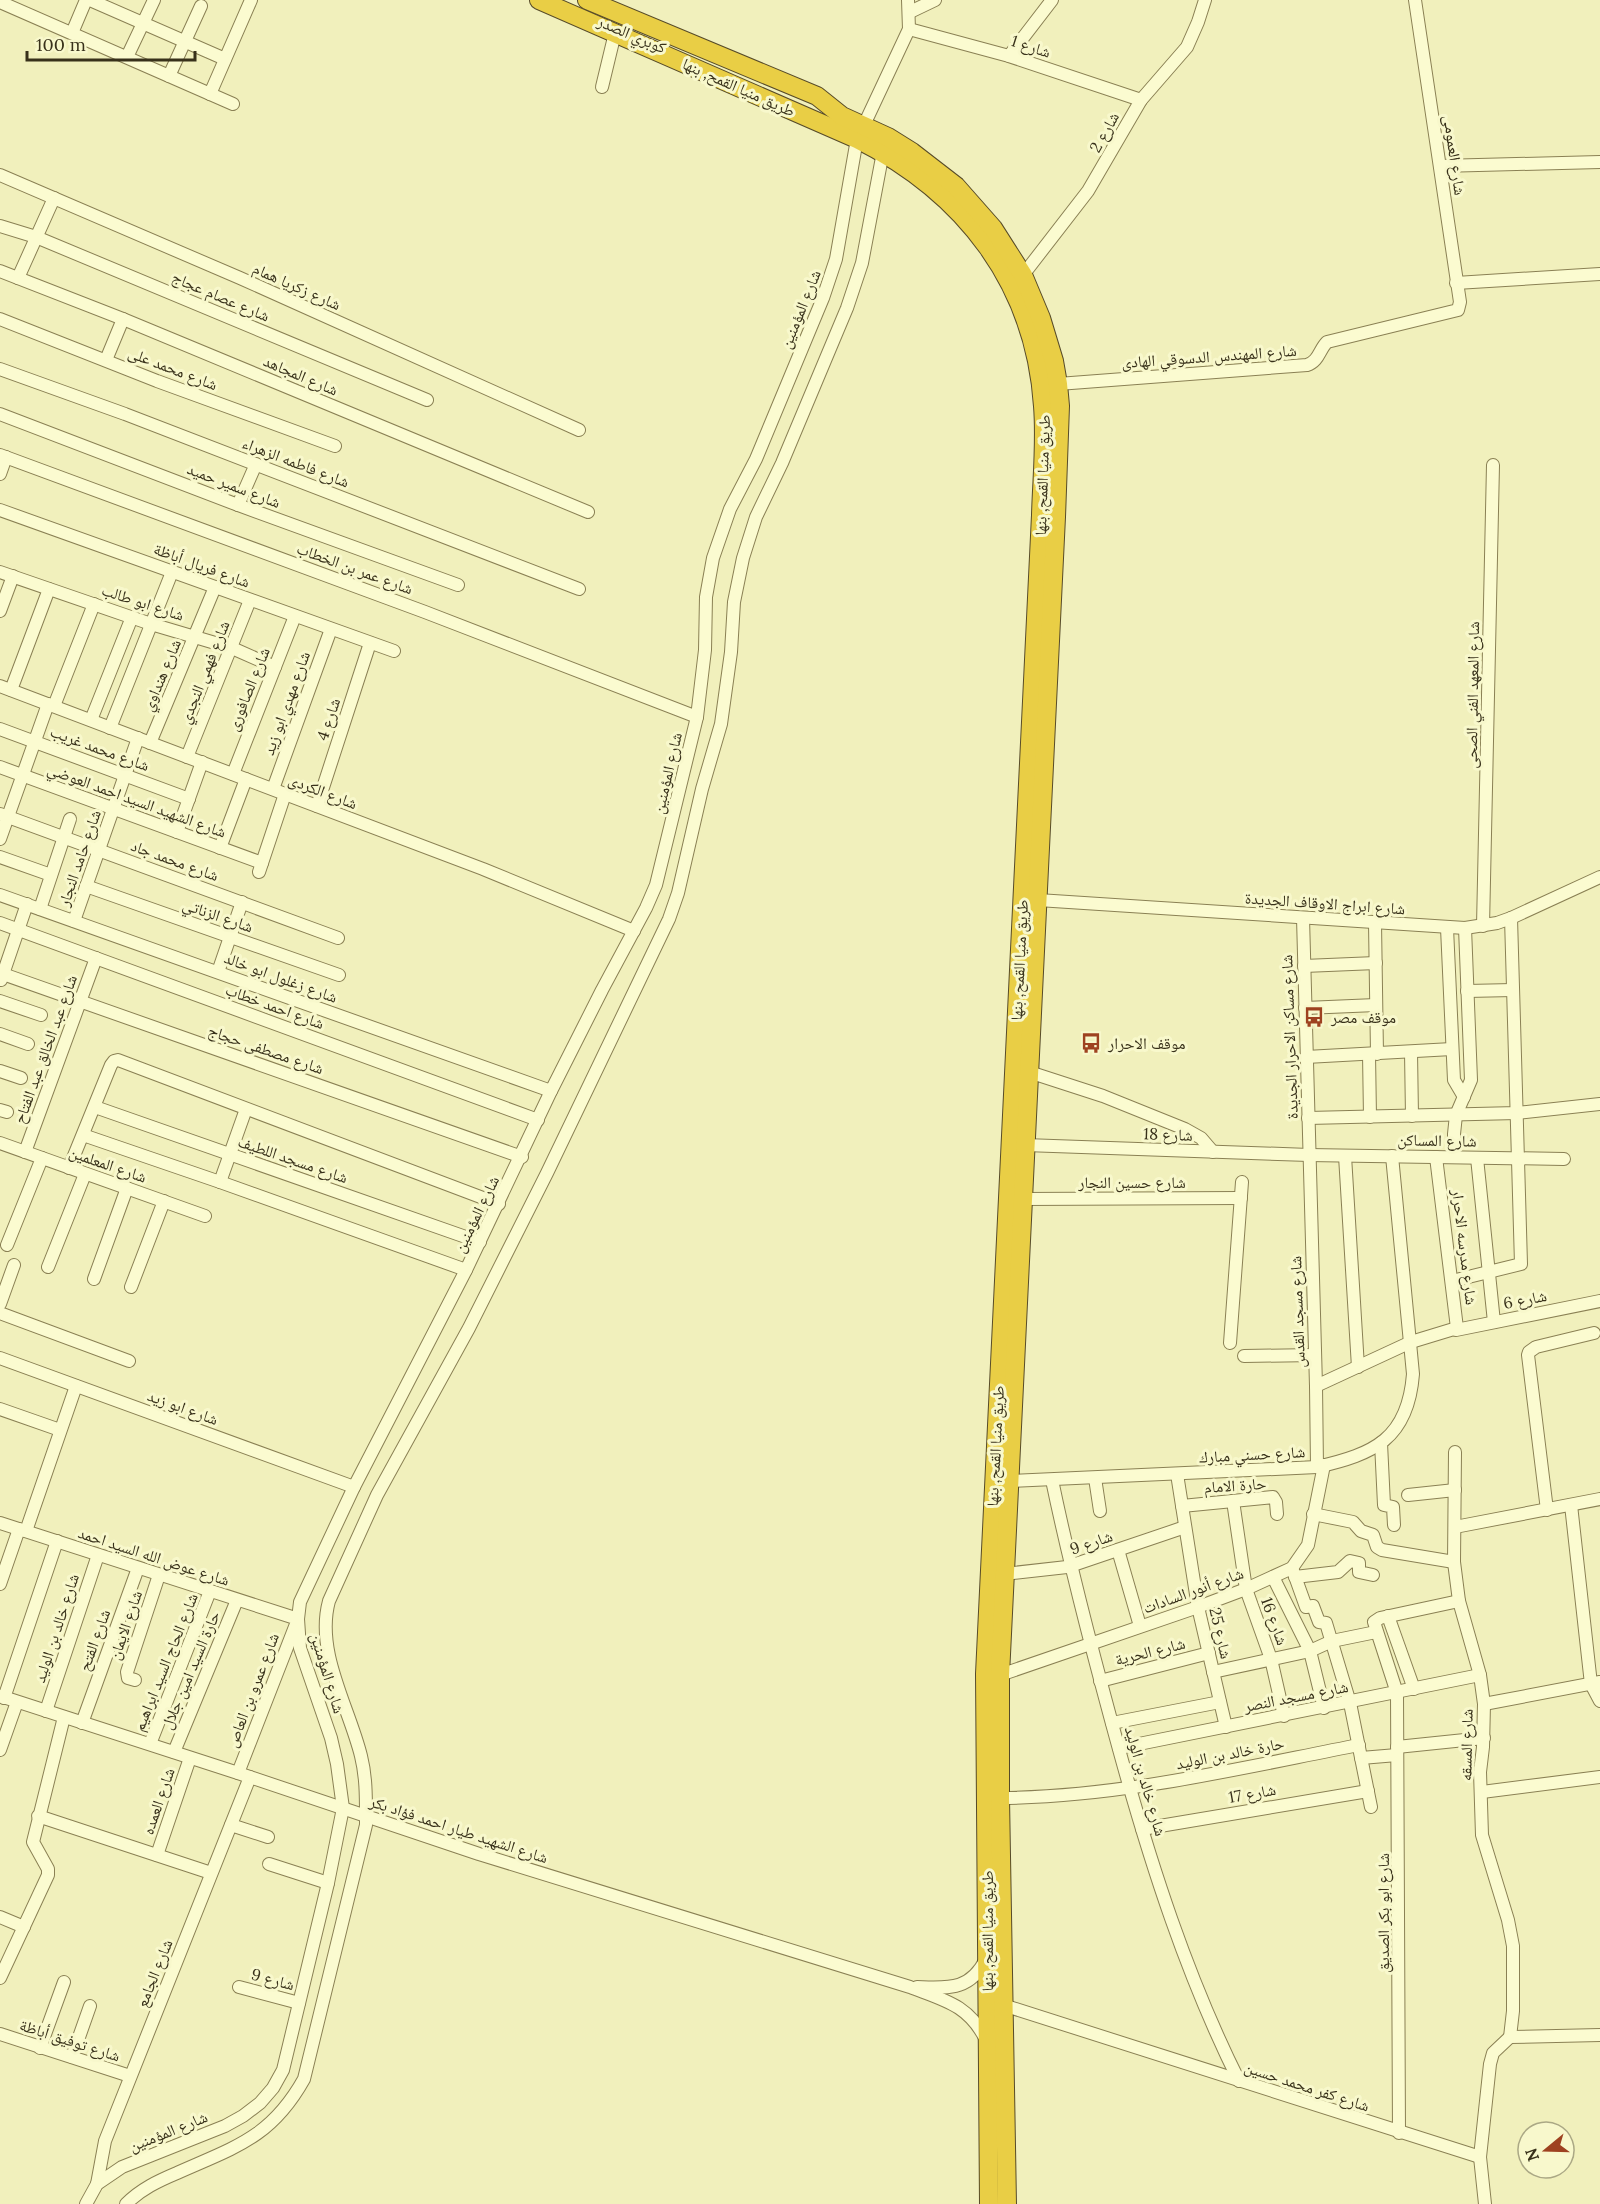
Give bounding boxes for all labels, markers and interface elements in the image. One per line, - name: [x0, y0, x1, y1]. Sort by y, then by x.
- street label: كوبري الصدر: [593, 10, 670, 60]
- scale bar: [27, 24, 195, 62]
- street label: شارع 1: [1008, 30, 1053, 63]
- text: 100 m: [36, 33, 86, 56]
- street label: طريق منيا القمح, بنها: [679, 53, 798, 122]
- street label: شارع 2: [1085, 108, 1124, 156]
- street label: شارع العمومى: [1438, 114, 1471, 197]
- street label: شارع زكريا همام: [249, 258, 344, 315]
- street label: شارع عصام عجاج: [169, 266, 273, 326]
- street label: شارع المؤمنين: [775, 267, 826, 352]
- street label: شارع المهندس الدسوقي الهادى: [1121, 340, 1298, 375]
- street label: شارع محمد على: [125, 342, 220, 395]
- street label: شارع المجاهد: [260, 350, 341, 401]
- street label: طريق منيا القمح, بنها: [1030, 414, 1055, 536]
- street label: شارع فاطمه الزهراء: [239, 432, 352, 493]
- street label: شارع سمير حميد: [184, 458, 283, 513]
- street label: شارع فريال أباظة: [151, 538, 253, 593]
- street label: شارع عمر بن الخطاب: [294, 538, 416, 599]
- street label: شارع ابو طالب: [99, 579, 187, 626]
- street label: شارع فهمي النجدي: [174, 618, 237, 728]
- street label: شارع المعهد الفني الصحى: [1461, 621, 1486, 769]
- street label: شارع هنداوي: [137, 636, 188, 715]
- street label: شارع الصافورى: [222, 644, 275, 734]
- street label: شارع مهدي ابو زيد: [258, 648, 317, 759]
- street label: شارع 4: [312, 695, 345, 743]
- street label: شارع محمد غريب: [47, 721, 152, 776]
- street label: شارع المؤمنين: [648, 730, 687, 816]
- street label: شارع الشهيد السيد احمد العوضي: [44, 758, 229, 845]
- street label: شارع الكردى: [285, 769, 360, 814]
- street label: شارع حامد النجار: [53, 807, 106, 910]
- street label: شارع محمد جاد: [128, 835, 222, 886]
- street label: شارع ابراج الاوقاف الجديدة: [1244, 887, 1406, 920]
- street label: شارع الزناتي: [179, 894, 256, 939]
- street label: طريق منيا القمح, بنها: [1006, 899, 1033, 1021]
- street label: شارع زغلول ابو خالد: [221, 947, 340, 1008]
- street label: شارع مساكن الاحرار الجديدة: [1276, 954, 1303, 1120]
- street label: شارع عبد الخالق عبد الفتاح: [9, 972, 82, 1126]
- street label: شارع احمد خطاب: [223, 979, 327, 1034]
- bus stop icon: موقف مصر: [1302, 1005, 1326, 1029]
- place label: موقف مصر: [1330, 1007, 1396, 1027]
- street label: شارع مصطفى حجاج: [205, 1020, 326, 1079]
- bus stop icon: موقف الاحرار: [1079, 1031, 1103, 1055]
- place label: موقف الاحرار: [1107, 1033, 1186, 1053]
- street label: شارع 18: [1143, 1123, 1193, 1146]
- street label: شارع المساكن: [1397, 1129, 1477, 1152]
- street label: شارع مسجد اللطيف: [235, 1131, 351, 1188]
- street label: شارع المعلمين: [66, 1141, 149, 1188]
- street label: شارع المؤمنين: [449, 1172, 504, 1256]
- street label: شارع حسين النجار: [1077, 1172, 1186, 1193]
- street label: شارع مدرسه الاحرار: [1447, 1187, 1482, 1306]
- street label: شارع مسجد القدس: [1285, 1256, 1310, 1368]
- street label: شارع 6: [1502, 1285, 1549, 1314]
- street label: شارع ابو زيد: [145, 1385, 221, 1430]
- street label: طريق منيا القمح, بنها: [982, 1385, 1009, 1507]
- street label: شارع حسني مبارك: [1198, 1441, 1306, 1470]
- street label: حارة الامام: [1203, 1473, 1267, 1498]
- street label: شارع عوض الله السيد احمد: [75, 1522, 232, 1591]
- street label: شارع 9: [1067, 1525, 1115, 1560]
- street label: شارع أنور السادات: [1140, 1563, 1246, 1618]
- street label: شارع خالد بن الوليد: [29, 1571, 84, 1685]
- street label: شارع الايمان: [104, 1588, 147, 1663]
- street label: شارع الحاج السيد ابراهيم: [128, 1590, 203, 1734]
- street label: شارع 16: [1256, 1594, 1293, 1648]
- street label: شارع 25: [1204, 1605, 1237, 1661]
- street label: شارع الفتح: [74, 1606, 115, 1674]
- street label: حارة السيد امين جلال: [156, 1608, 225, 1732]
- street label: شارع عمرو بن العاص: [221, 1630, 284, 1750]
- street label: شارع المؤمنين: [305, 1630, 350, 1716]
- street label: شارع الحرية: [1113, 1633, 1187, 1670]
- street label: شارع مسجد النصر: [1241, 1676, 1350, 1717]
- street label: شارع المسقه: [1455, 1709, 1478, 1781]
- street label: شارع خالد بن الوليد: [1120, 1724, 1171, 1839]
- street label: حارة خالد بن الوليد: [1174, 1733, 1286, 1774]
- street label: شارع العمده: [137, 1765, 180, 1837]
- street label: شارع 17: [1227, 1779, 1277, 1808]
- street label: شارع الشهيد طيار احمد فؤاد بكر: [366, 1790, 551, 1868]
- street label: شارع ابو بكر الصديق: [1373, 1853, 1394, 1973]
- street label: طريق منيا القمح, بنها: [977, 1870, 998, 1992]
- street label: شارع الجامع: [131, 1936, 178, 2010]
- street label: شارع 9: [249, 1964, 297, 1995]
- street label: شارع توفيق أباظة: [17, 2014, 123, 2067]
- street label: شارع كفر محمد حسين: [1242, 2056, 1372, 2117]
- street label: شارع المؤمنين: [126, 2106, 211, 2157]
- north arrow: [1516, 2120, 1576, 2180]
- text: N: [1520, 2146, 1543, 2164]

